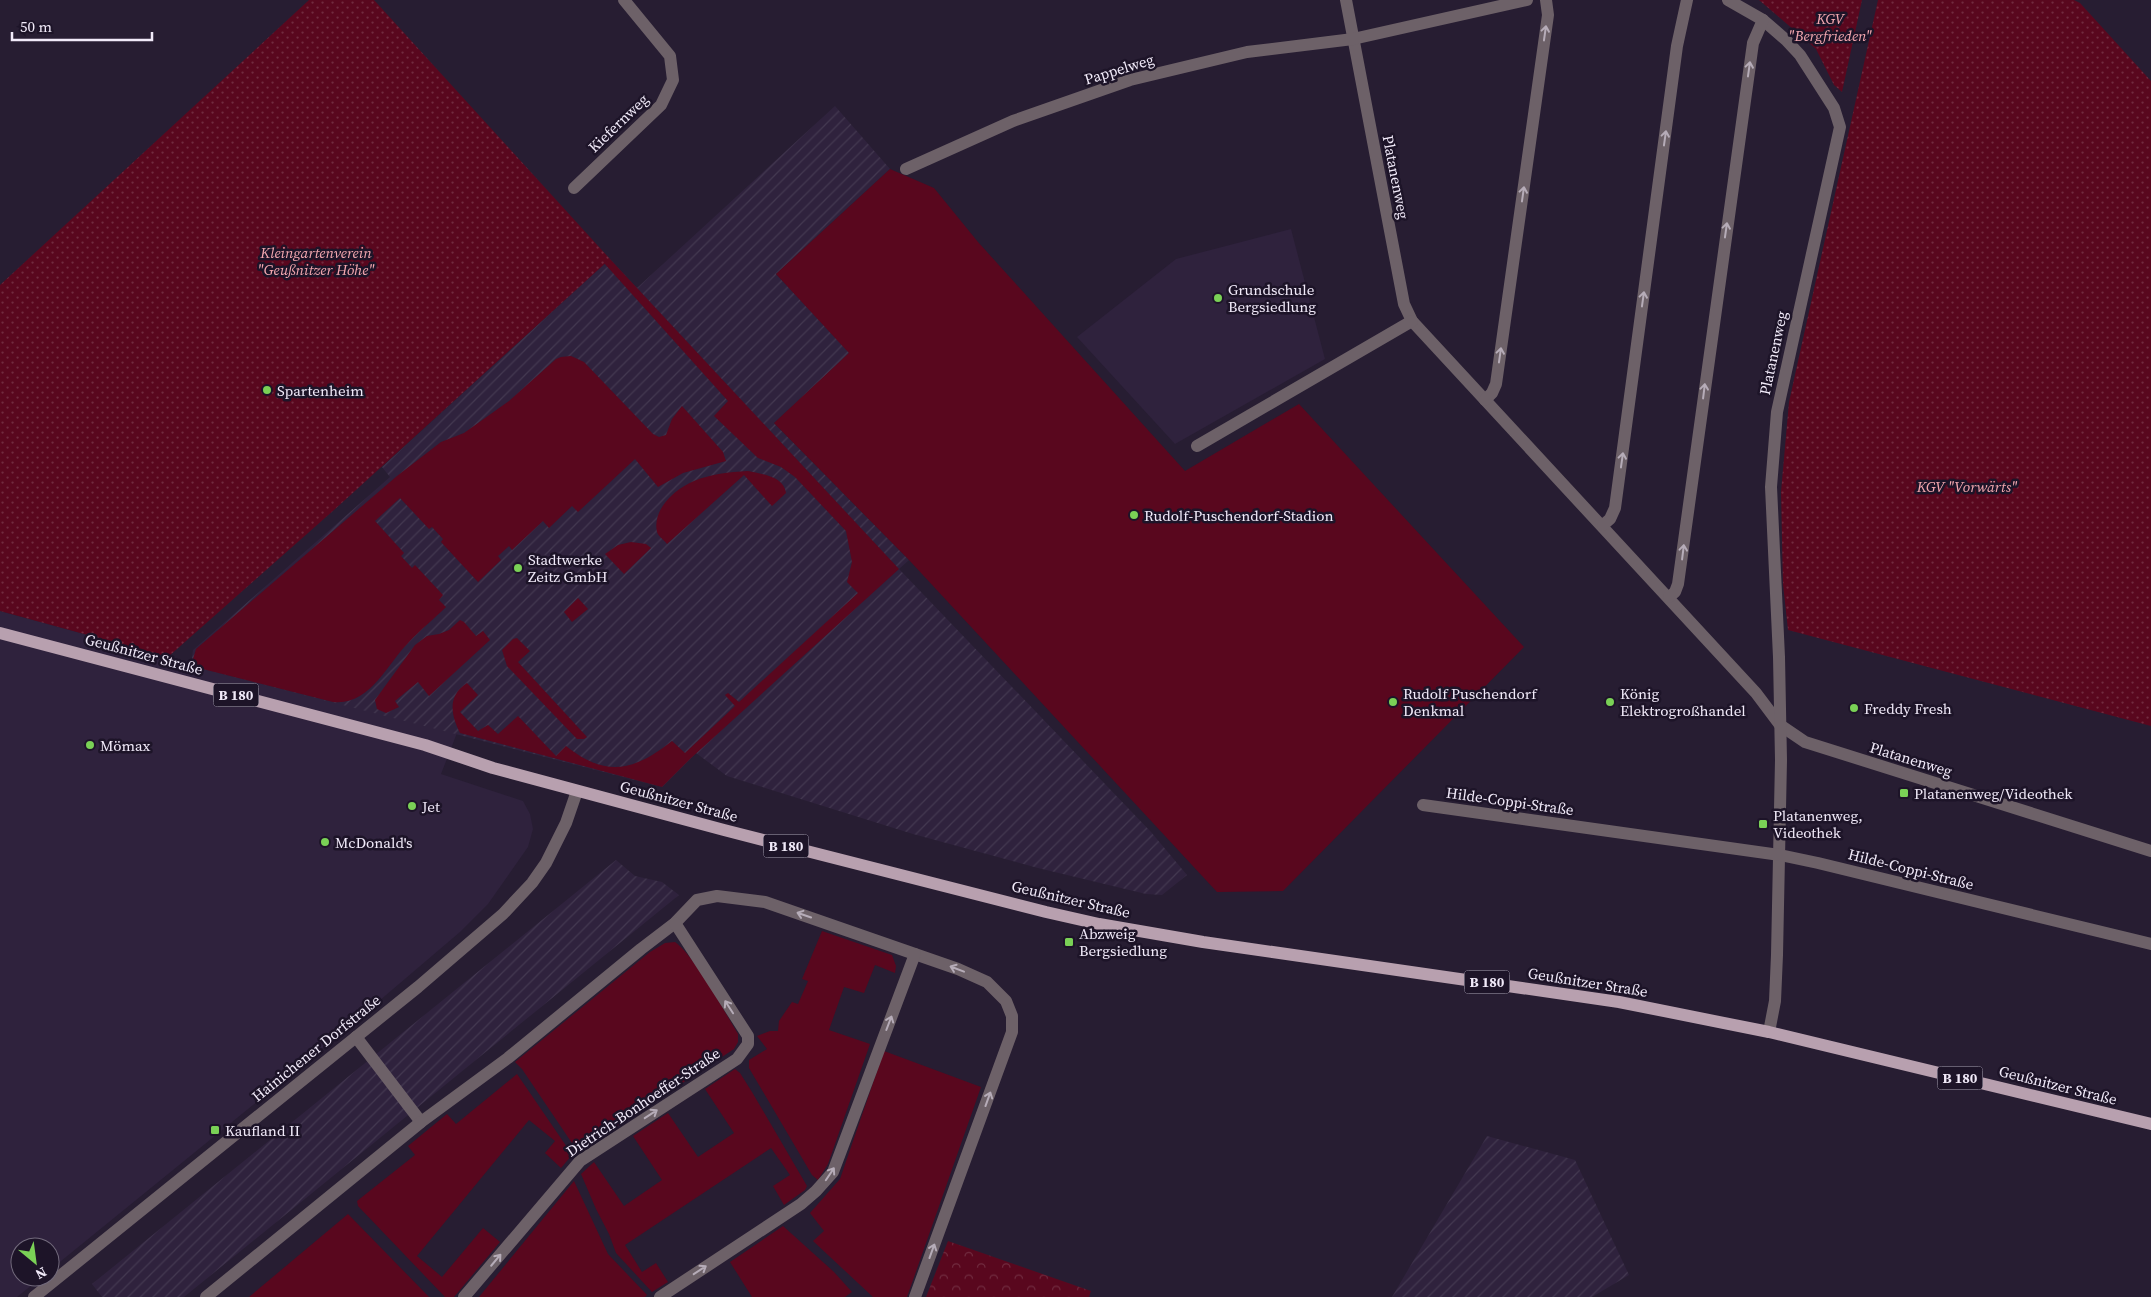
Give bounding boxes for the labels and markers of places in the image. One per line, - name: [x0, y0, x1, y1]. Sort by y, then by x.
- place label: Grundschule Bergsiedlung: [1228, 279, 1316, 317]
- marker: Grundschule Bergsiedlung: [1212, 292, 1224, 304]
- place label: Spartenheim: [277, 380, 364, 401]
- marker: Spartenheim: [261, 384, 273, 396]
- place label: Rudolf-Puschendorf-Stadion: [1144, 505, 1334, 526]
- marker: Rudolf-Puschendorf-Stadion: [1128, 509, 1140, 521]
- place label: Stadtwerke Zeitz GmbH: [528, 549, 608, 587]
- marker: Stadtwerke Zeitz GmbH: [512, 562, 524, 574]
- place label: Rudolf Puschendorf Denkmal: [1403, 683, 1538, 721]
- place label: König Elektrogroßhandel: [1620, 683, 1746, 721]
- marker: Rudolf Puschendorf Denkmal: [1387, 696, 1399, 708]
- marker: König Elektrogroßhandel: [1604, 696, 1616, 708]
- place label: Freddy Fresh: [1864, 698, 1952, 719]
- marker: Freddy Fresh: [1848, 702, 1860, 714]
- place label: Mömax: [100, 735, 151, 756]
- marker: Mömax: [84, 739, 96, 751]
- place label: Platanenweg/Videothek: [1914, 783, 2073, 804]
- marker: Platanenweg/Videothek: [1898, 787, 1910, 799]
- place label: Jet: [421, 796, 440, 817]
- marker: Jet: [406, 800, 418, 812]
- place label: Platanenweg, Videothek: [1773, 805, 1863, 843]
- marker: Platanenweg, Videothek: [1757, 818, 1769, 830]
- place label: McDonald's: [335, 832, 412, 853]
- marker: McDonald's: [319, 836, 331, 848]
- place label: Abzweig Bergsiedlung: [1079, 923, 1167, 961]
- marker: Abzweig Bergsiedlung: [1063, 936, 1075, 948]
- place label: Kaufland II: [225, 1120, 300, 1141]
- marker: Kaufland II: [209, 1124, 221, 1136]

